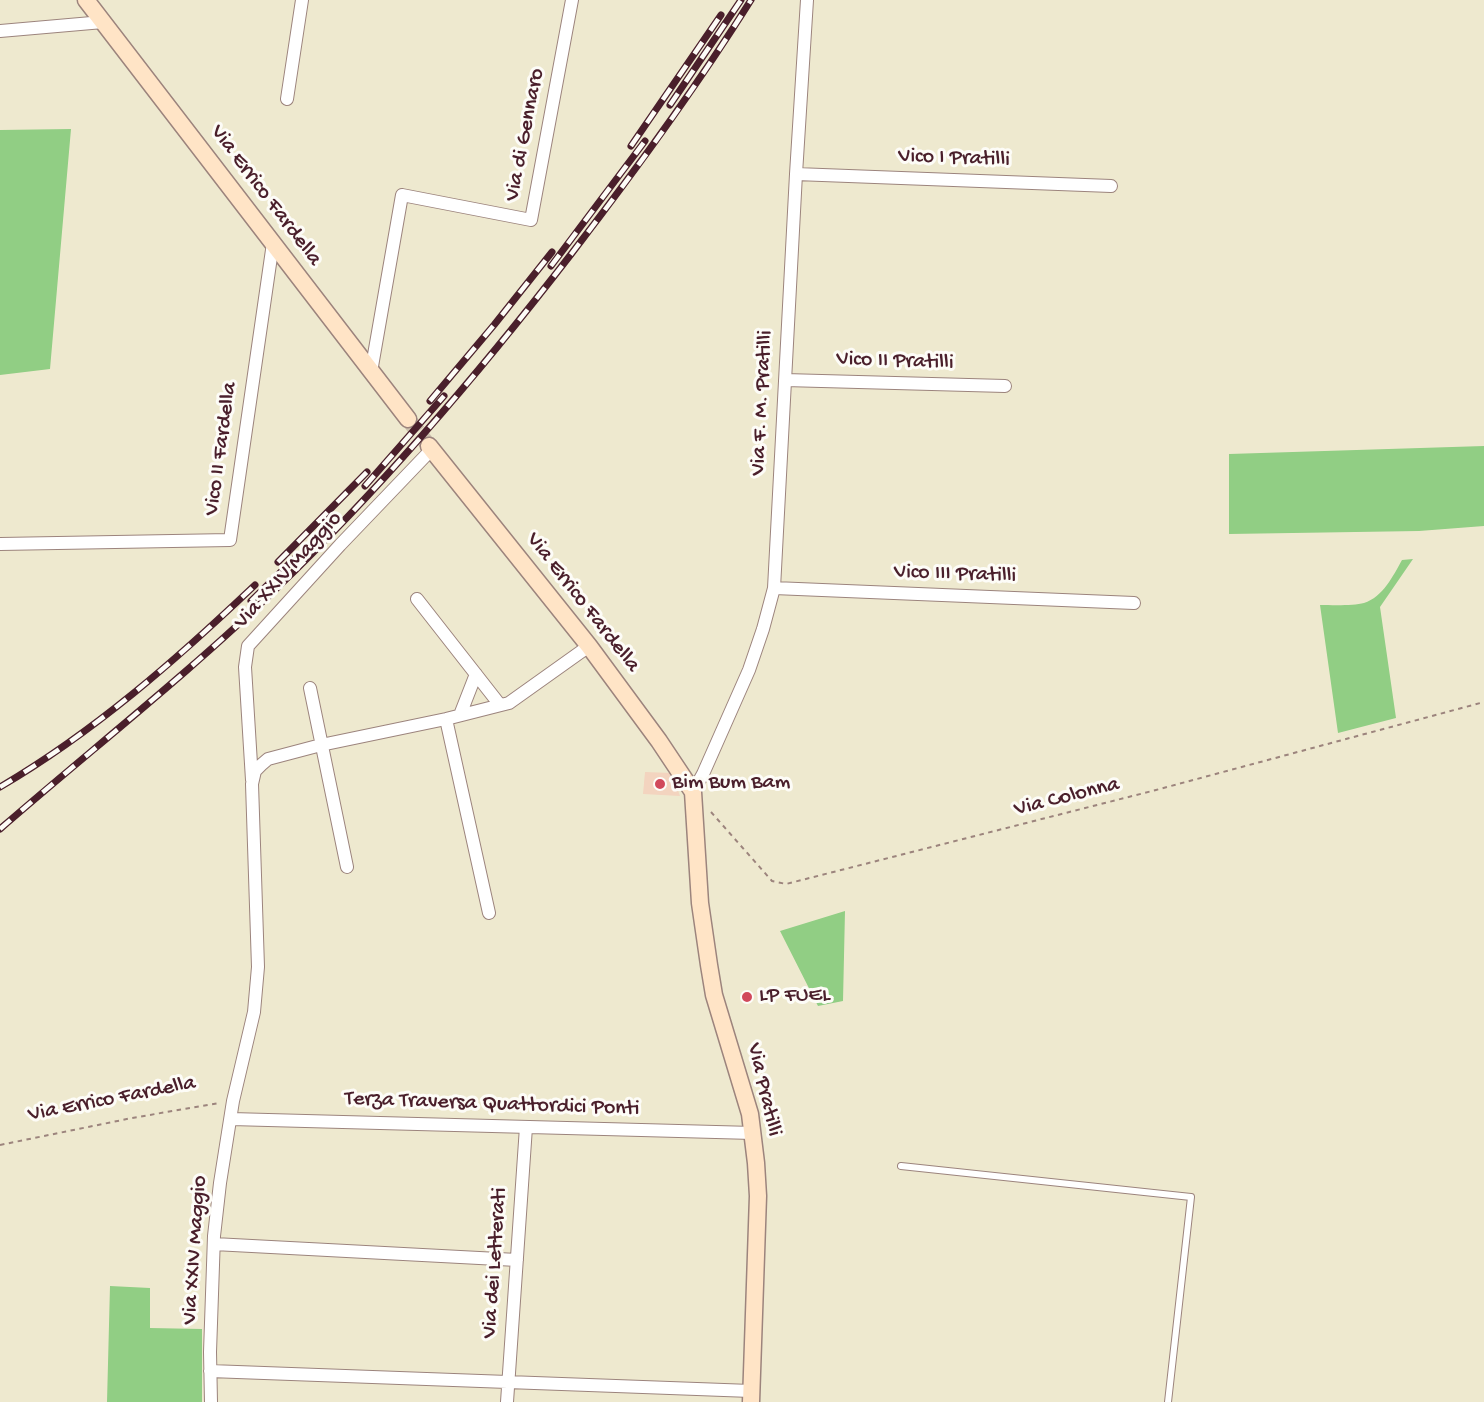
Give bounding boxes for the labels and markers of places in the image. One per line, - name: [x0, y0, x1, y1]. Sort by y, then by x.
- place label: Bim Bum Bam: [672, 771, 790, 797]
- marker: Bim Bum Bam: [653, 777, 667, 791]
- place label: LP FUEL: [759, 984, 830, 1010]
- marker: LP FUEL: [740, 990, 754, 1004]

